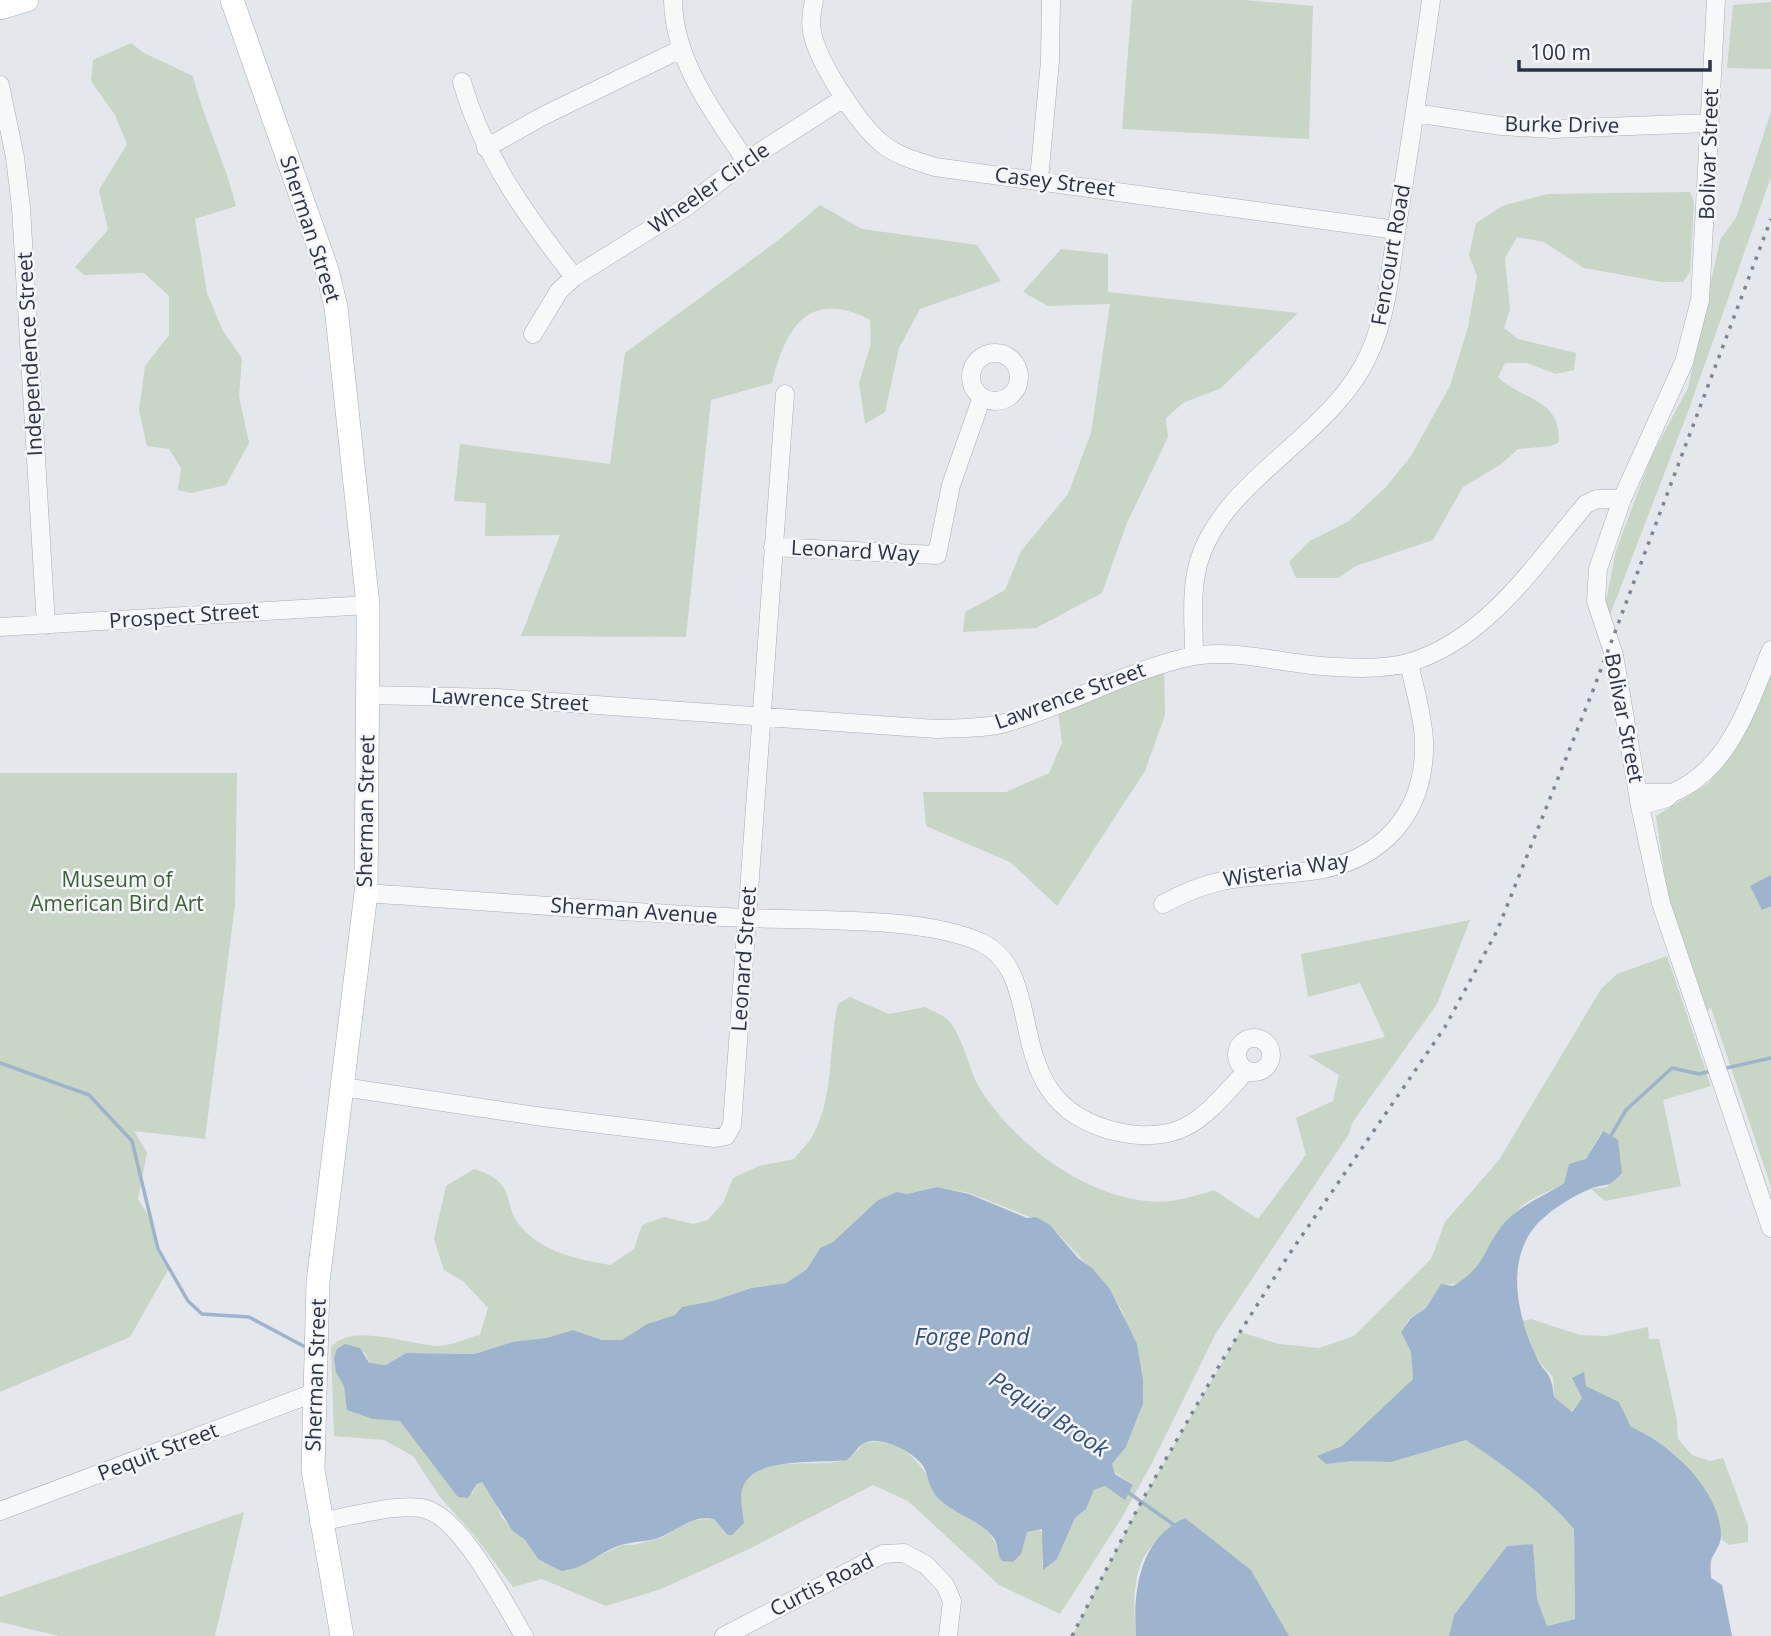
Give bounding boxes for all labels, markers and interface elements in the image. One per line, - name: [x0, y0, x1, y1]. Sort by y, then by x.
- scale bar: [1519, 28, 1710, 72]
- text: 100 m: [1530, 38, 1591, 66]
- street label: Bolivar Street: [1692, 88, 1724, 220]
- street label: Burke Drive: [1504, 109, 1620, 139]
- street label: Wheeler Circle: [643, 135, 774, 239]
- street label: Sherman Street: [274, 152, 348, 306]
- street label: Casey Street: [993, 160, 1117, 202]
- street label: Fencourt Road: [1364, 182, 1416, 328]
- street label: Independence Street: [10, 251, 48, 457]
- street label: Leonard Way: [790, 533, 920, 567]
- street label: Prospect Street: [108, 596, 260, 634]
- street label: Bolivar Street: [1599, 651, 1651, 785]
- street label: Lawrence Street: [991, 655, 1149, 735]
- street label: Lawrence Street: [430, 681, 590, 717]
- street label: Sherman Street: [350, 734, 380, 888]
- street label: Wisteria Way: [1221, 845, 1351, 893]
- park label: Museum of American Bird Art: [30, 865, 204, 917]
- street label: Leonard Street: [724, 885, 762, 1032]
- street label: Sherman Avenue: [550, 890, 719, 930]
- street label: Sherman Street: [298, 1298, 332, 1452]
- water label: Forge Pond: [915, 1320, 1030, 1352]
- water label: Pequid Brook: [984, 1363, 1116, 1464]
- street label: Pequit Street: [93, 1415, 222, 1487]
- street label: Curtis Road: [765, 1546, 878, 1622]

